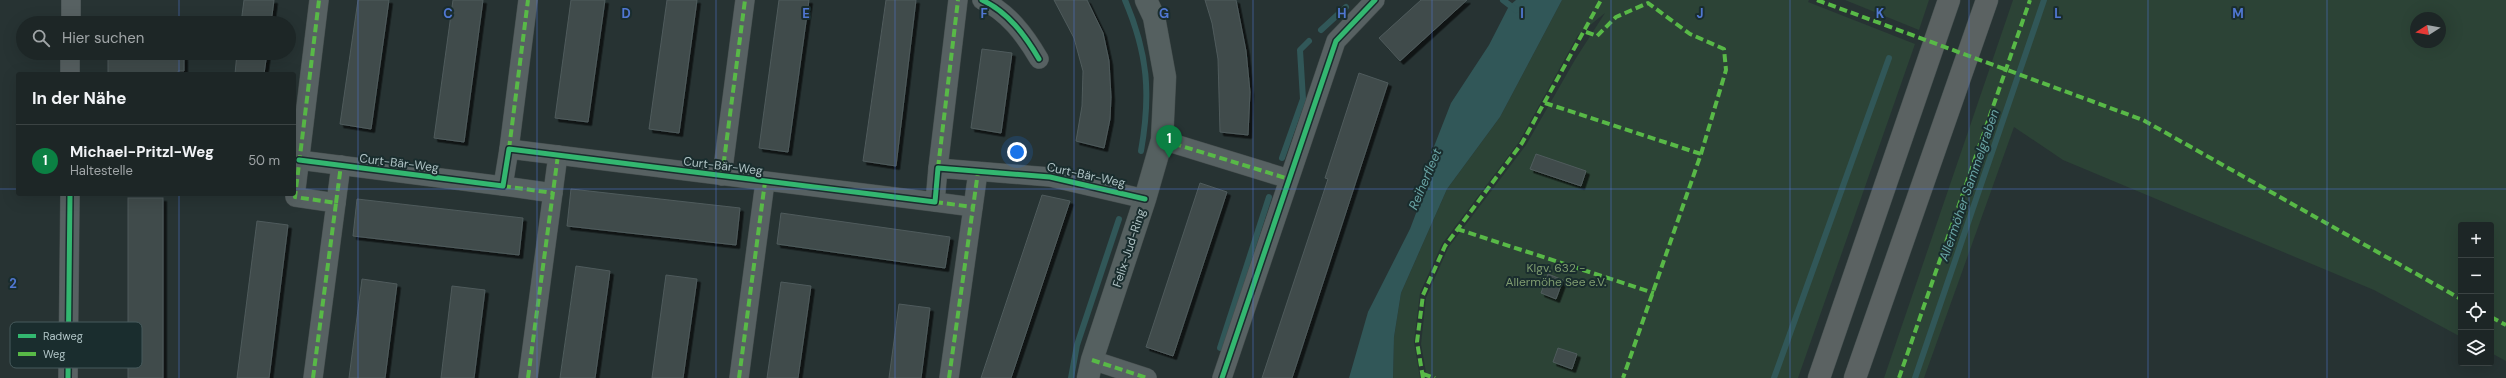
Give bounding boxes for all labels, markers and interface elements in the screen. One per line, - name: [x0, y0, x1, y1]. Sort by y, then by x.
- text: C: [443, 5, 453, 22]
- text: D: [621, 5, 631, 22]
- text: E: [802, 5, 810, 22]
- text: F: [980, 5, 988, 22]
- text: G: [1159, 5, 1169, 22]
- text: H: [1337, 5, 1347, 22]
- text: I: [1520, 5, 1524, 22]
- text: J: [1696, 5, 1704, 22]
- text: K: [1876, 5, 1885, 22]
- text: L: [2054, 5, 2062, 22]
- text: M: [2232, 5, 2244, 22]
- north arrow: [2410, 12, 2446, 48]
- search box: [16, 16, 296, 60]
- icon: search: [30, 27, 52, 49]
- text: Hier suchen: [62, 28, 144, 48]
- text: In der Nähe: [32, 87, 127, 109]
- water label: Allermöher Sammelgraben: [1935, 107, 2003, 264]
- pin: 1: [1156, 125, 1182, 158]
- text: Michael-Pritzl-Weg: [70, 142, 214, 162]
- your location: [1007, 142, 1027, 162]
- water label: Reiherfleet: [1404, 145, 1446, 212]
- street label: Curt-Bär-Weg: [358, 150, 440, 176]
- text: 1: [43, 152, 47, 169]
- text: 50 m: [248, 152, 280, 169]
- street label: Curt-Bär-Weg: [682, 153, 764, 179]
- street label: Curt-Bär-Weg: [1045, 159, 1127, 191]
- text: Haltestelle: [70, 162, 133, 179]
- street label: Felix-Jud-Ring: [1109, 206, 1149, 289]
- map controls: [2458, 222, 2494, 366]
- button: +: [2458, 222, 2494, 258]
- button: −: [2458, 258, 2494, 294]
- park label: Klgv. 632 - Allermöhe See e.V.: [1506, 260, 1606, 290]
- text: 2: [9, 275, 17, 292]
- button: locate: [2458, 294, 2494, 330]
- legend: [10, 322, 142, 368]
- text: Radweg: [43, 329, 83, 343]
- button: layers: [2458, 330, 2494, 366]
- text: Weg: [43, 347, 65, 361]

